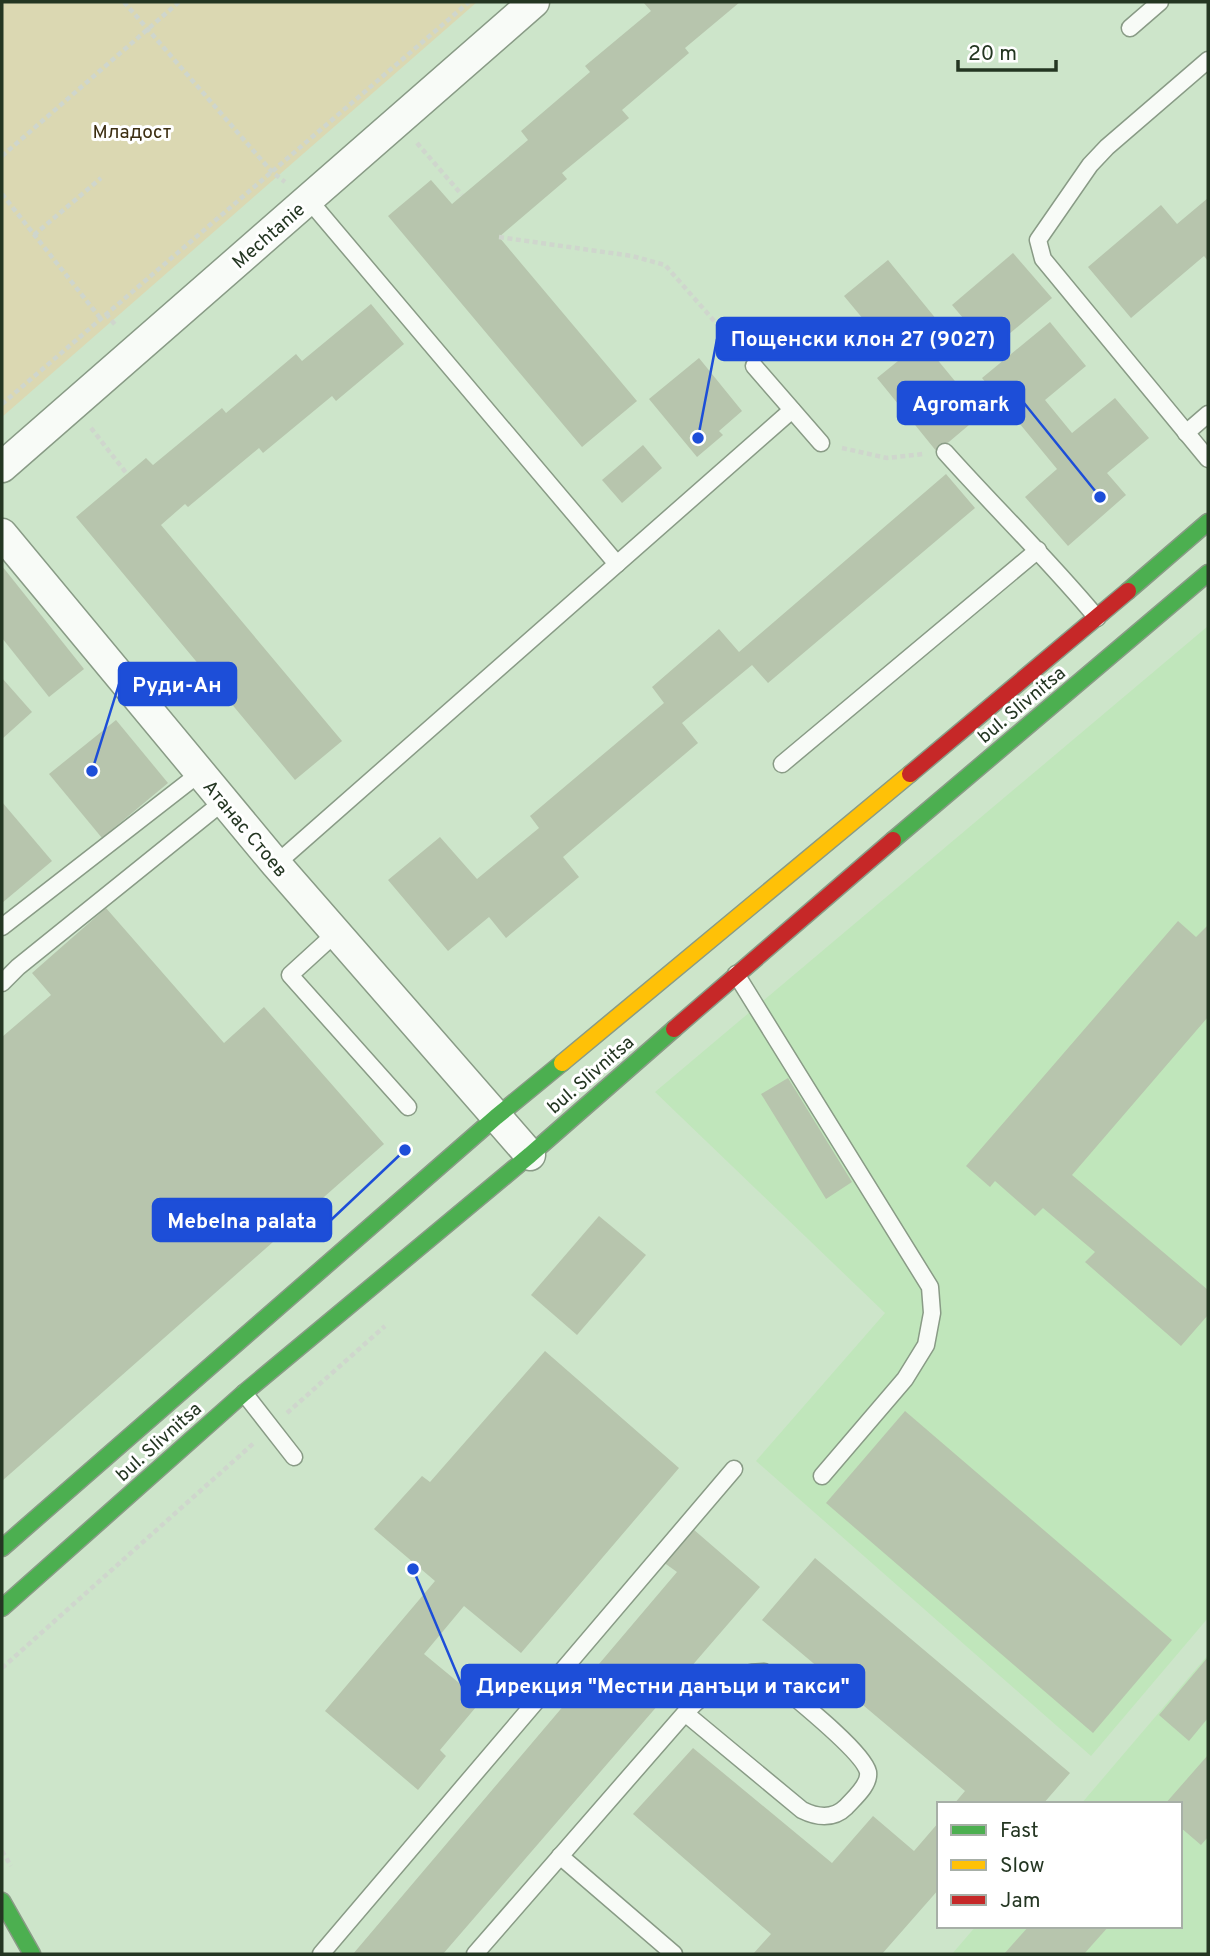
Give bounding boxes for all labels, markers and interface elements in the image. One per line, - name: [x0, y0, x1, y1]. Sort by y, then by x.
- scale bar: [958, 28, 1056, 72]
- text: 20 m: [968, 41, 1017, 68]
- park label: Младост: [93, 121, 172, 145]
- street label: Mechtanie: [228, 198, 311, 275]
- callout: Пощенски клон 27 (9027): [717, 318, 1009, 360]
- text: Пощенски клон 27 (9027): [731, 327, 995, 354]
- callout: Agromark: [898, 382, 1024, 424]
- text: Agromark: [912, 392, 1010, 419]
- street label: bul. Slivnitsa: [973, 662, 1071, 749]
- callout: Руди-Ан: [119, 663, 236, 705]
- text: Руди-Ан: [132, 673, 222, 700]
- street label: Атанас Стоев: [197, 776, 292, 883]
- street label: bul. Slivnitsa: [543, 1031, 640, 1120]
- callout: Mebelna palata: [153, 1199, 331, 1241]
- text: Mebelna palata: [167, 1209, 317, 1236]
- street label: bul. Slivnitsa: [111, 1398, 207, 1487]
- callout: Дирекция "Местни данъци и такси": [462, 1665, 864, 1707]
- text: Дирекция "Местни данъци и такси": [476, 1674, 850, 1701]
- legend: [937, 1802, 1182, 1928]
- text: Fast: [1000, 1818, 1039, 1845]
- text: Slow: [1000, 1853, 1045, 1880]
- text: Jam: [1000, 1888, 1041, 1915]

